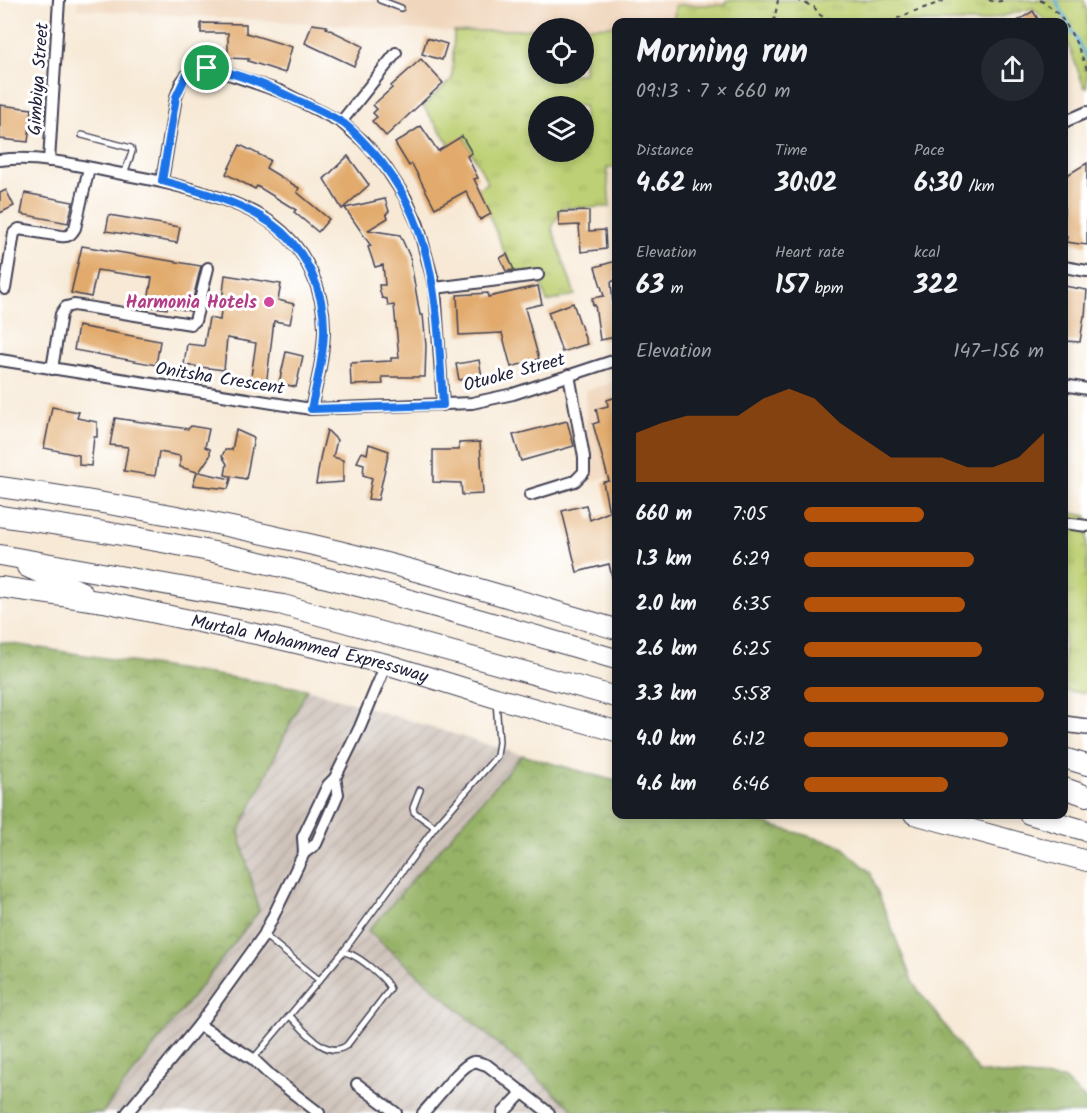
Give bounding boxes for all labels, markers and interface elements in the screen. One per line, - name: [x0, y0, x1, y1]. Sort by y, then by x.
- map controls: [528, 18, 594, 162]
- button: locate: [528, 18, 594, 84]
- street label: Gimbiya Street: [21, 21, 58, 137]
- text: Morning run: [636, 27, 808, 80]
- button: share: [981, 38, 1044, 101]
- pin: [181, 42, 232, 93]
- icon: arrive: [190, 51, 223, 84]
- text: 09:13 · 7 × 660 m: [636, 76, 790, 108]
- button: layers: [528, 96, 594, 162]
- text: Distance: [636, 138, 694, 163]
- text: Time: [775, 138, 807, 163]
- text: Pace: [914, 138, 945, 163]
- text: 4.62: [636, 163, 686, 205]
- text: 30:02: [775, 163, 837, 205]
- text: 6:30: [914, 163, 962, 205]
- text: km: [686, 174, 712, 199]
- text: /km: [962, 174, 994, 199]
- text: Elevation: [636, 240, 697, 265]
- text: Heart rate: [775, 240, 845, 265]
- text: kcal: [914, 240, 940, 265]
- text: 63: [636, 265, 664, 307]
- text: 157: [775, 265, 808, 307]
- text: 322: [914, 265, 959, 307]
- text: m: [664, 276, 683, 301]
- text: bpm: [808, 276, 843, 301]
- place label: Harmonia Hotels: [126, 289, 258, 318]
- marker: Harmonia Hotels: [262, 295, 276, 309]
- text: Elevation: [636, 336, 712, 368]
- text: 147–156 m: [953, 336, 1044, 368]
- street label: Otuoke Street: [460, 346, 569, 401]
- street label: Onitsha Crescent: [153, 355, 287, 404]
- text: 660 m: [636, 499, 692, 531]
- text: 7:05: [732, 499, 767, 531]
- text: 1.3 km: [636, 544, 692, 576]
- text: 6:29: [732, 544, 769, 576]
- text: 2.0 km: [636, 589, 697, 621]
- text: 6:35: [732, 589, 770, 621]
- street label: Murtala Mohammed Expressway: [188, 608, 432, 692]
- text: 2.6 km: [636, 634, 697, 666]
- text: 6:25: [732, 634, 770, 666]
- text: 3.3 km: [636, 679, 697, 711]
- text: 5:58: [732, 679, 770, 711]
- text: 4.0 km: [636, 724, 696, 756]
- text: 6:12: [732, 724, 766, 756]
- text: 4.6 km: [636, 769, 696, 801]
- text: 6:46: [732, 769, 770, 801]

